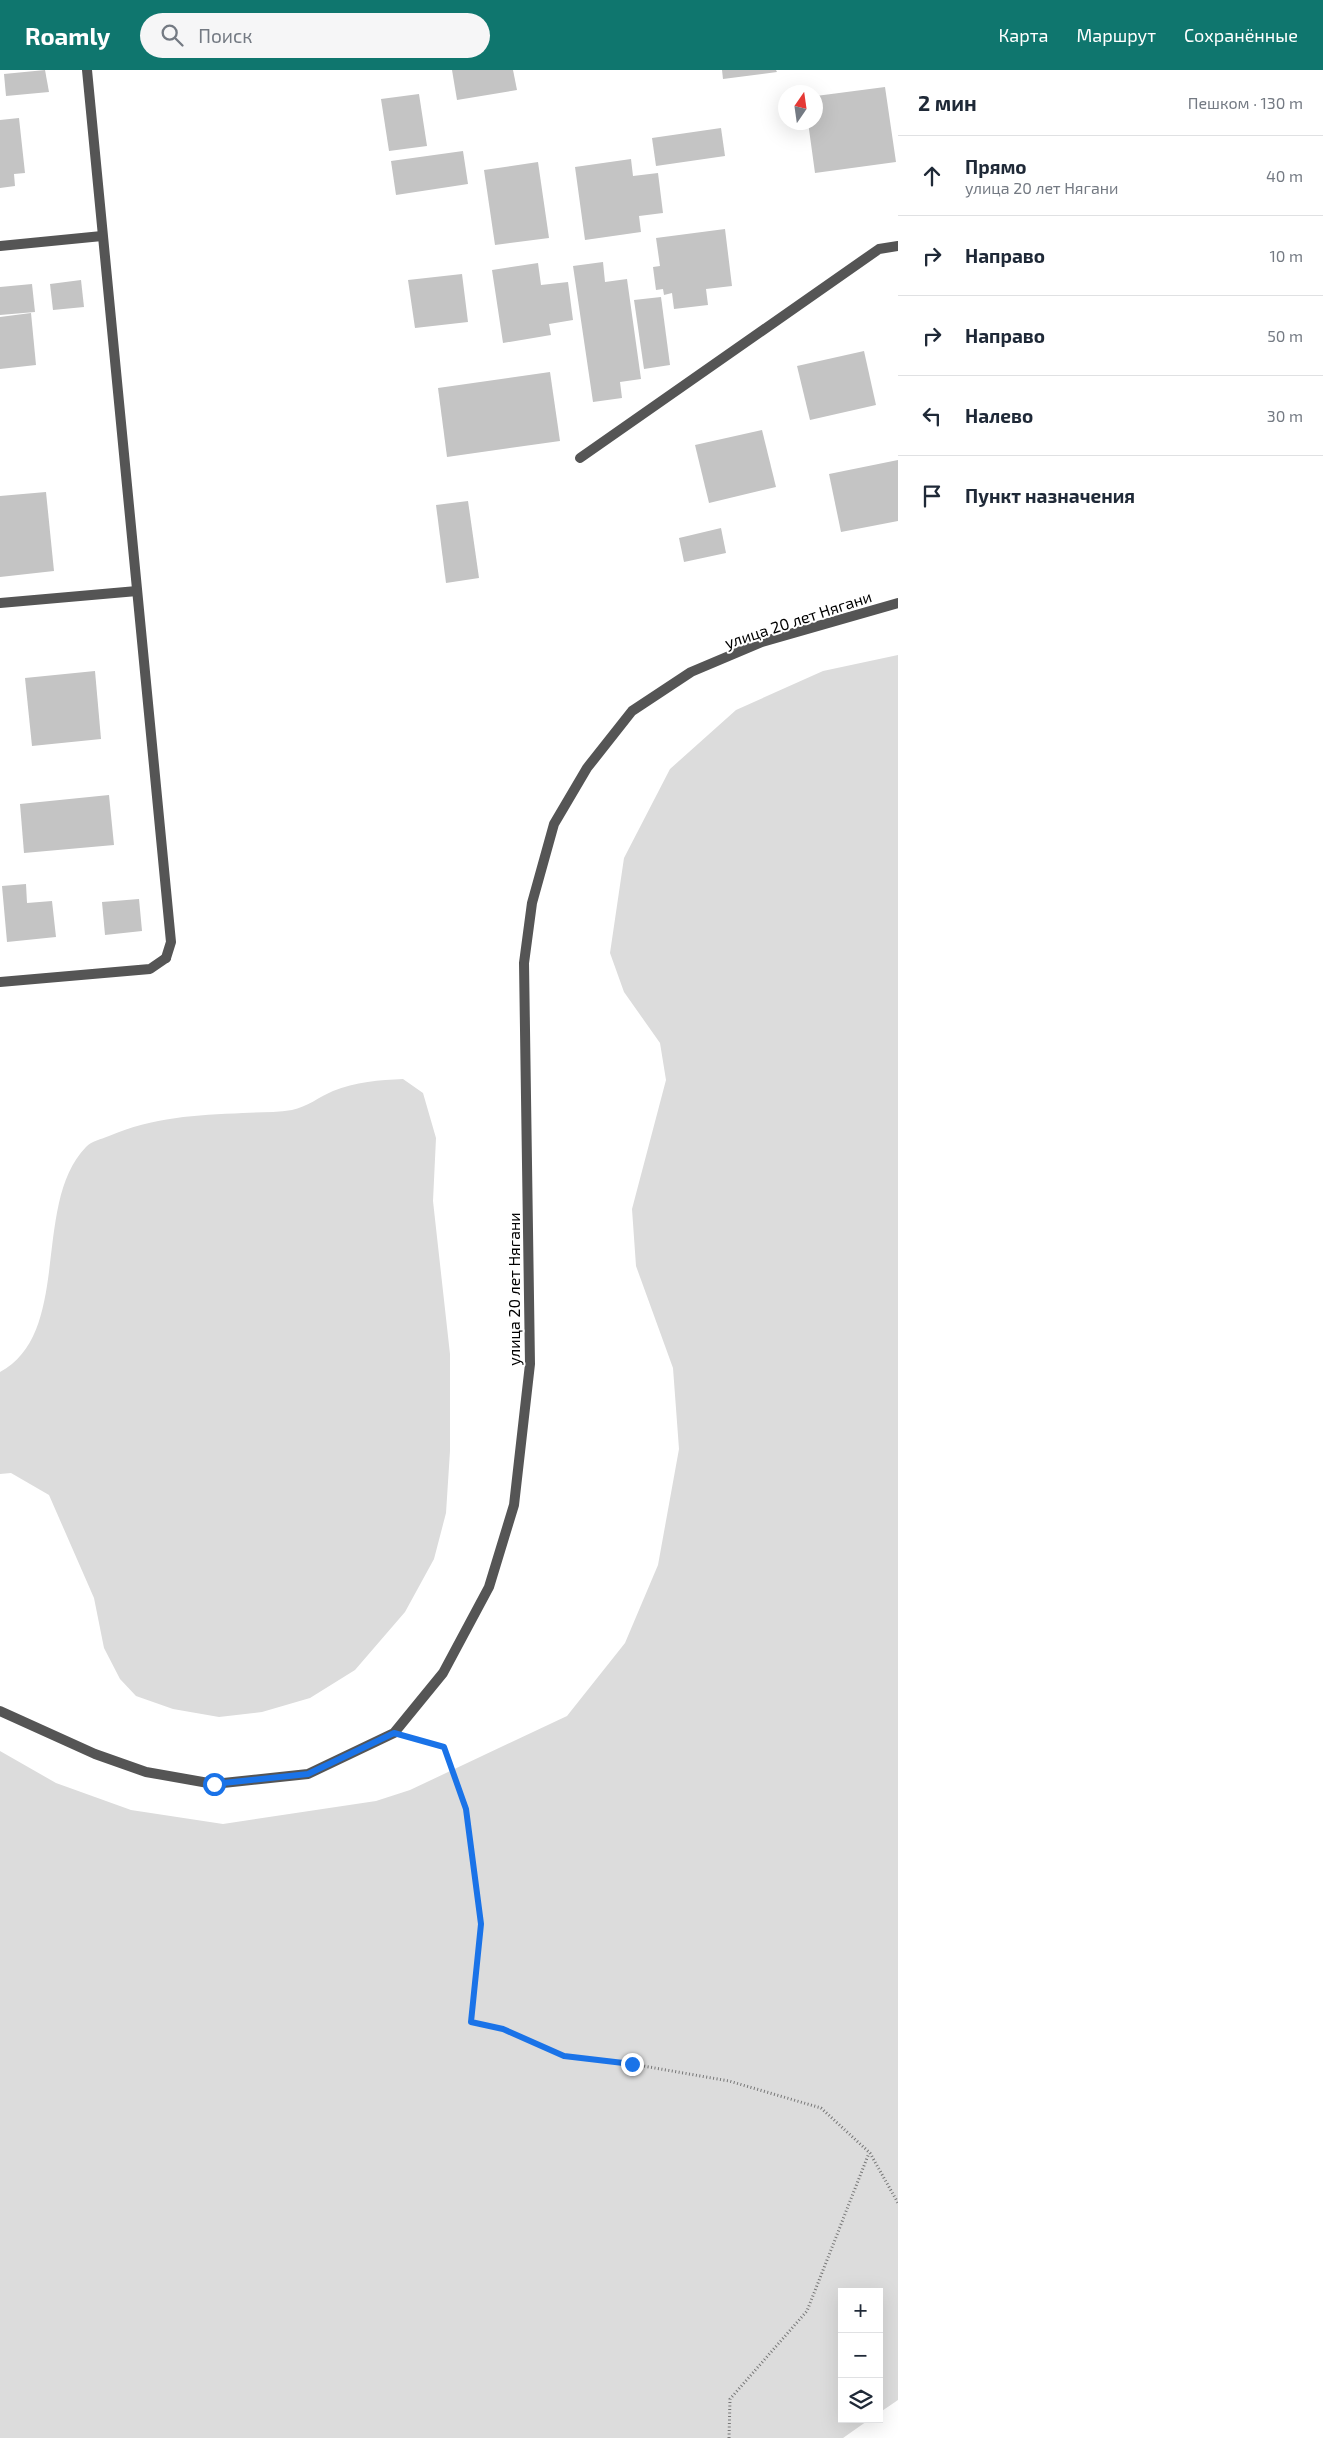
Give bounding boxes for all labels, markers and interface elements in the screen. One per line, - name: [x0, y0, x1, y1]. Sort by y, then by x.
- search box: [140, 13, 490, 58]
- text: Roamly: [25, 21, 110, 50]
- icon: search: [158, 21, 186, 49]
- text: Поиск: [198, 24, 253, 47]
- text: Карта: [998, 24, 1048, 46]
- text: Маршрут: [1076, 24, 1156, 46]
- text: Сохранённые: [1184, 24, 1298, 46]
- north arrow: [778, 85, 823, 130]
- text: 2 мин: [918, 90, 977, 115]
- text: Пешком · 130 m: [1188, 93, 1303, 112]
- text: Прямо: [965, 155, 1027, 178]
- icon: ahead: [918, 162, 946, 190]
- text: 40 m: [1266, 166, 1303, 185]
- text: улица 20 лет Нягани: [965, 178, 1119, 197]
- icon: right: [918, 242, 946, 270]
- text: Направо: [965, 244, 1045, 267]
- text: 10 m: [1269, 246, 1303, 265]
- icon: right: [918, 322, 946, 350]
- text: Направо: [965, 324, 1045, 347]
- text: 50 m: [1267, 326, 1303, 345]
- icon: left: [918, 402, 946, 430]
- text: Налево: [965, 404, 1033, 427]
- text: 30 m: [1267, 406, 1303, 425]
- icon: arrive: [918, 482, 946, 510]
- text: Пункт назначения: [965, 484, 1135, 507]
- street label: улица 20 лет Нягани: [722, 586, 874, 653]
- street label: улица 20 лет Нягани: [504, 1212, 524, 1366]
- route start: [203, 1773, 226, 1796]
- route end: [621, 2053, 644, 2076]
- map controls: [838, 2288, 883, 2423]
- button: +: [838, 2288, 883, 2333]
- button: −: [838, 2333, 883, 2378]
- button: layers: [838, 2378, 883, 2423]

